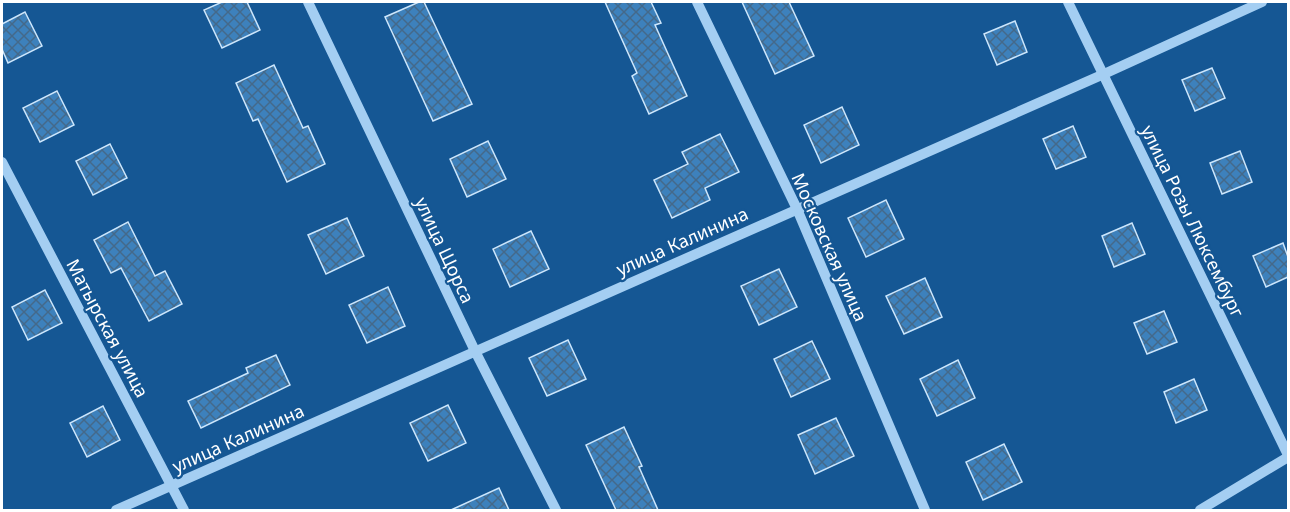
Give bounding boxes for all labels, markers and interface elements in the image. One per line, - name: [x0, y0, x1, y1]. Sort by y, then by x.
- street label: улица Розы Люксембург: [1136, 121, 1250, 321]
- street label: Московская улица: [786, 169, 874, 325]
- street label: улица Щорса: [410, 193, 480, 307]
- street label: улица Калинина: [612, 201, 752, 281]
- street label: Матырская улица: [61, 255, 155, 401]
- street label: улица Калинина: [168, 398, 308, 478]

